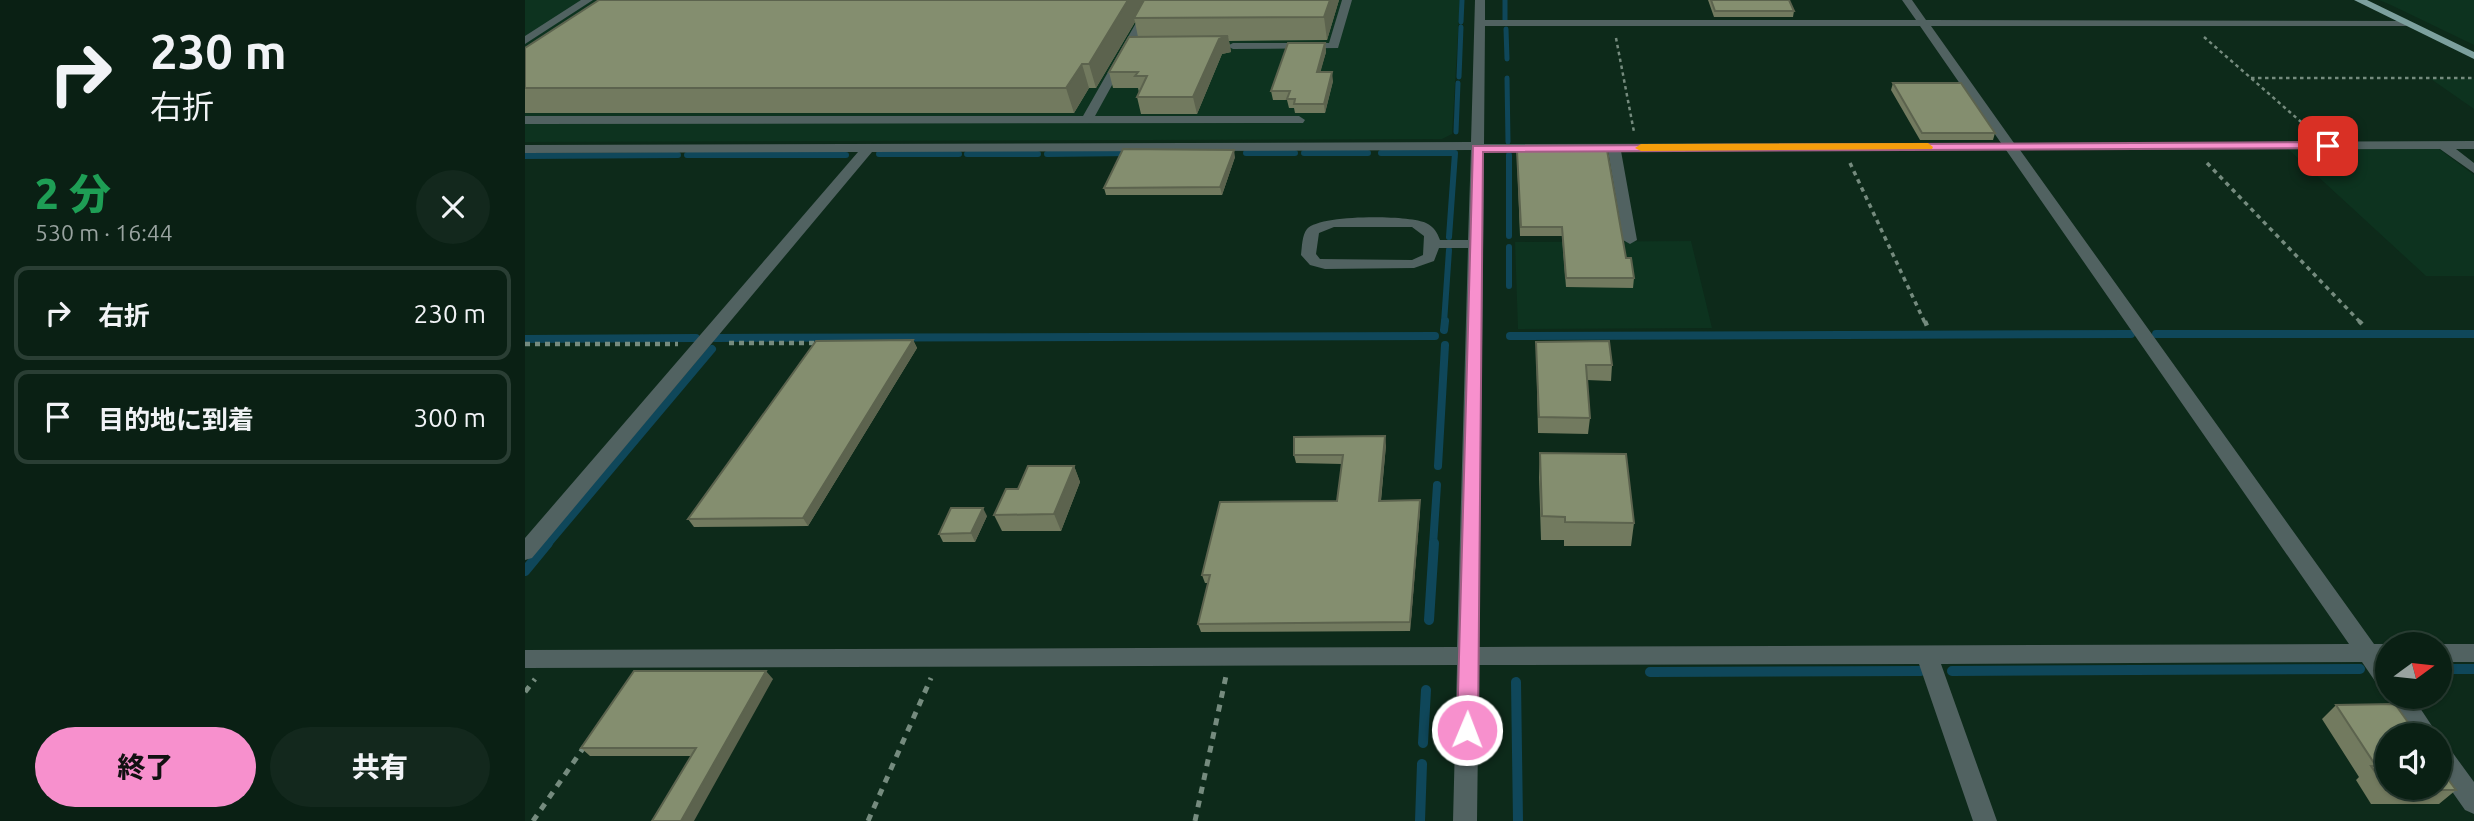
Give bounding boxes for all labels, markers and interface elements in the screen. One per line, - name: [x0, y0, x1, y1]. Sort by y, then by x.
- text: 230 m: [150, 23, 287, 78]
- icon: right: [35, 28, 126, 119]
- text: 右折: [150, 88, 214, 124]
- pin: [2298, 116, 2358, 176]
- icon: arrive: [2309, 127, 2347, 165]
- text: 2 分: [35, 170, 111, 217]
- button: close: [416, 170, 490, 244]
- text: 530 m · 16:44: [35, 220, 173, 245]
- icon: right: [39, 294, 77, 332]
- text: 230 m: [414, 299, 486, 328]
- text: 右折: [98, 301, 150, 330]
- icon: arrive: [39, 398, 77, 436]
- text: 300 m: [414, 403, 486, 432]
- text: 目的地に到着: [98, 405, 254, 434]
- north arrow: [2375, 632, 2452, 709]
- map controls: [2375, 632, 2452, 800]
- position arrow: [1430, 693, 1504, 767]
- button: sound: [2375, 723, 2452, 800]
- button: 終了: [35, 727, 256, 807]
- button: 共有: [270, 727, 490, 807]

